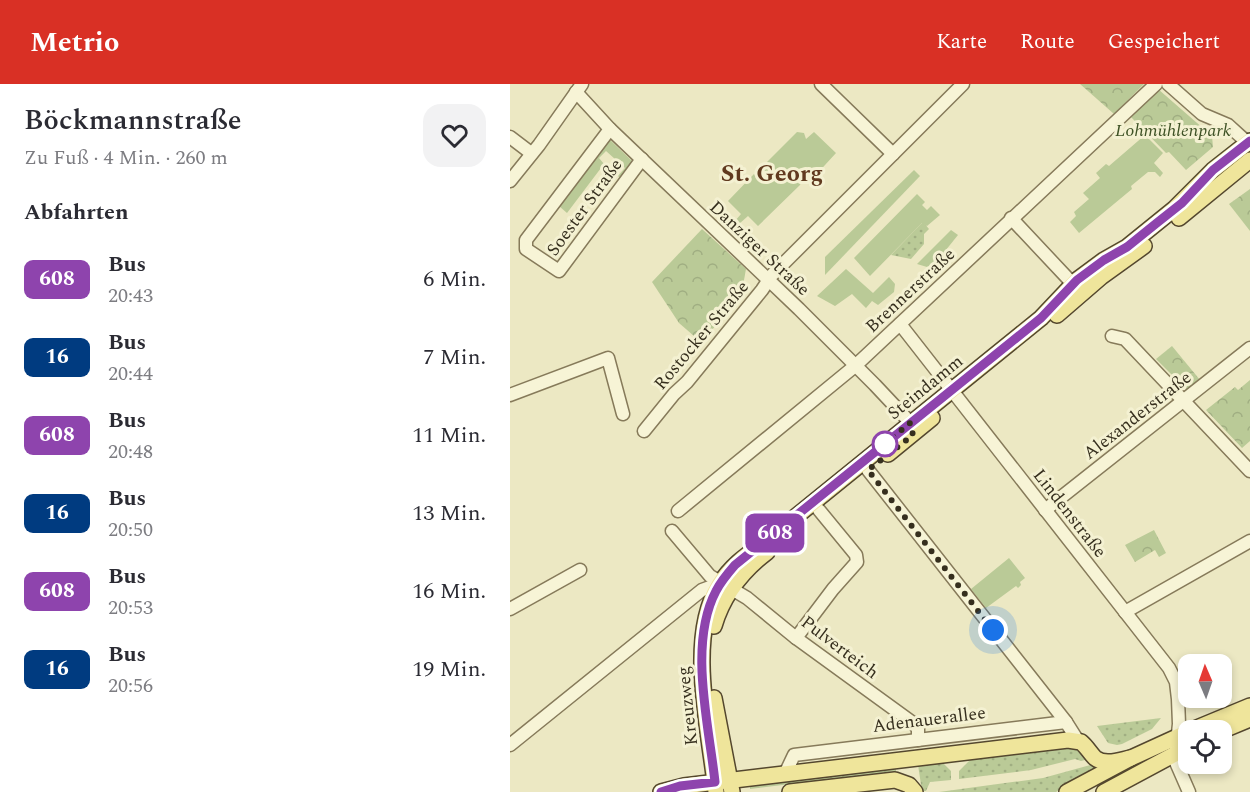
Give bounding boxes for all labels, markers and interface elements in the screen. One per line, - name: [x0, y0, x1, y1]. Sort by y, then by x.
- text: Metrio: [30, 21, 119, 64]
- text: Karte: [936, 26, 987, 58]
- text: Route: [1020, 26, 1075, 58]
- text: Gespeichert: [1108, 26, 1220, 58]
- text: Böckmannstraße: [24, 99, 242, 142]
- button: heart: [423, 104, 486, 167]
- park label: Lohmühlenpark: [1115, 117, 1232, 144]
- text: Zu Fuß · 4 Min. · 260 m: [24, 143, 228, 173]
- street label: Soester Straße: [540, 153, 629, 262]
- district label: St. Georg: [721, 156, 823, 192]
- street label: Danziger Straße: [703, 194, 816, 302]
- text: Abfahrten: [24, 196, 129, 229]
- street label: Brennerstraße: [859, 241, 961, 339]
- text: Bus: [108, 248, 146, 281]
- text: 608: [39, 263, 75, 295]
- text: 6 Min.: [423, 263, 486, 296]
- street label: Rostocker Straße: [647, 275, 755, 396]
- text: 20:43: [108, 281, 153, 311]
- text: Bus: [108, 326, 146, 359]
- text: 16: [45, 341, 69, 373]
- text: 7 Min.: [423, 341, 486, 374]
- street label: Steindamm: [882, 348, 969, 426]
- text: 20:44: [108, 359, 153, 389]
- street label: Alexanderstraße: [1077, 364, 1197, 466]
- text: Bus: [108, 404, 146, 437]
- text: 608: [39, 419, 75, 451]
- text: 11 Min.: [412, 419, 486, 452]
- unlabelled marker: [872, 431, 898, 457]
- text: 20:48: [108, 437, 153, 467]
- street label: Lindenstraße: [1026, 463, 1113, 564]
- text: Bus: [108, 482, 146, 515]
- text: 16: [45, 497, 69, 529]
- text: 13 Min.: [412, 497, 486, 530]
- line badge: 608: [740, 514, 810, 552]
- text: 20:50: [108, 515, 153, 545]
- text: 608: [757, 517, 793, 549]
- text: Bus: [108, 560, 146, 593]
- text: 608: [39, 575, 75, 607]
- text: 16 Min.: [412, 575, 486, 608]
- text: 20:53: [108, 593, 153, 623]
- street label: Pulverteich: [795, 609, 884, 686]
- your location: [978, 615, 1008, 645]
- text: Bus: [108, 638, 146, 671]
- text: 16: [45, 653, 69, 685]
- text: 19 Min.: [412, 653, 486, 686]
- north arrow: [1178, 654, 1232, 708]
- map controls: [1178, 654, 1232, 774]
- street label: Kreuzweg: [670, 665, 705, 747]
- text: 20:56: [108, 671, 153, 701]
- street label: Adenauerallee: [871, 699, 987, 740]
- button: locate: [1178, 720, 1232, 774]

